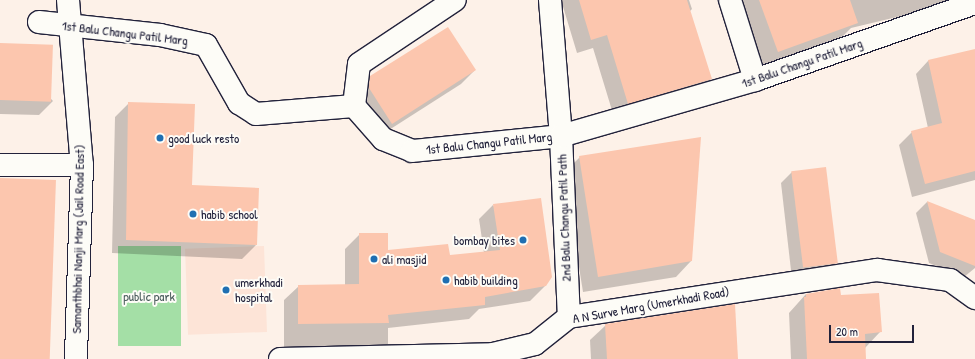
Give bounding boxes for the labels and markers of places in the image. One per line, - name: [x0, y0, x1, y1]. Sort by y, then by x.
- place label: good luck resto: [168, 130, 239, 146]
- marker: good luck resto: [155, 133, 165, 143]
- place label: habib school: [201, 206, 258, 222]
- marker: habib school: [188, 209, 198, 219]
- place label: bombay bites: [454, 232, 515, 248]
- marker: bombay bites: [518, 235, 528, 245]
- place label: ali masjid: [382, 251, 426, 267]
- marker: ali masjid: [369, 254, 379, 264]
- place label: habib building: [454, 272, 518, 288]
- place label: umerkhadi hospital: [235, 275, 283, 306]
- marker: habib building: [441, 275, 451, 285]
- marker: umerkhadi hospital: [220, 284, 232, 296]

